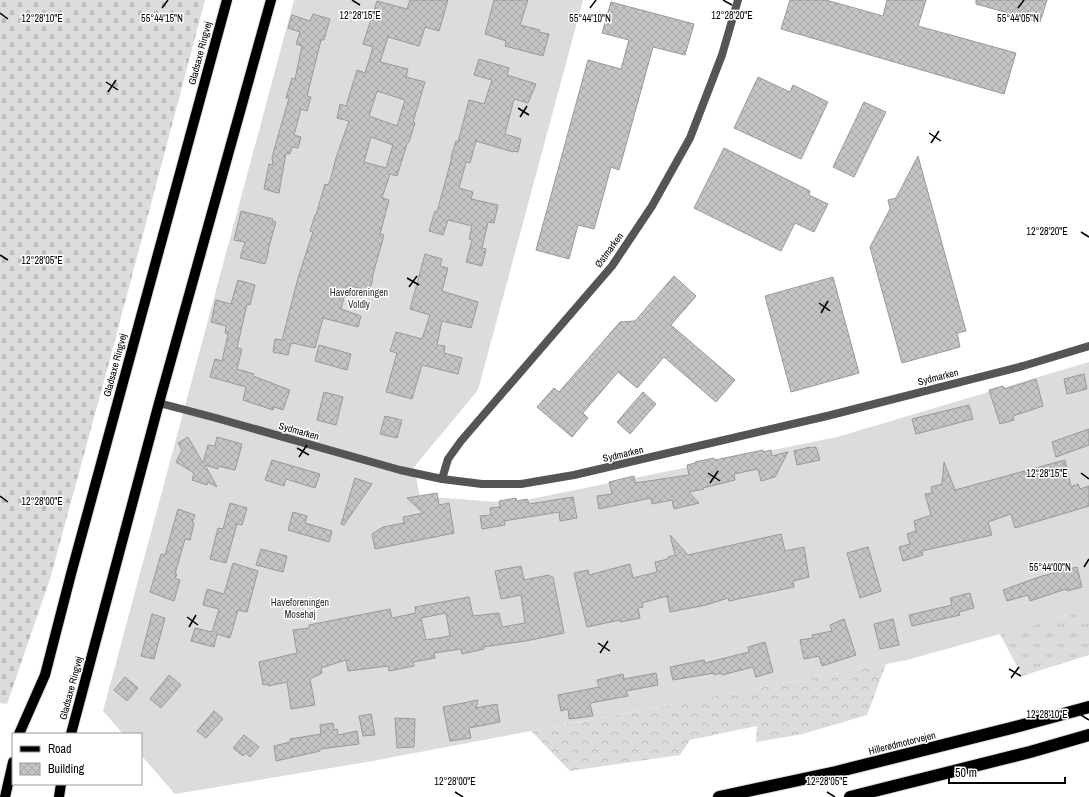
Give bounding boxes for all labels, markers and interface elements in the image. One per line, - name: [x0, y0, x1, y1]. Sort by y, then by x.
- text: 12°28'15"E: [339, 9, 381, 22]
- text: 12°28'20"E: [711, 9, 753, 22]
- text: 12°28'10"E: [21, 12, 63, 25]
- text: 55°44'15"N: [141, 12, 183, 25]
- text: 55°44'10"N: [569, 12, 611, 25]
- text: 55°44'05"N: [997, 12, 1039, 25]
- street label: Gladsaxe Ringvej: [185, 20, 215, 86]
- text: 12°28'20"E: [1026, 225, 1068, 238]
- street label: Østmarken: [592, 230, 626, 270]
- text: 12°28'05"E: [21, 254, 63, 267]
- park label: Haveforeningen Voldly: [330, 286, 388, 311]
- street label: Gladsaxe Ringvej: [100, 332, 130, 398]
- street label: Sydmarken: [916, 366, 960, 388]
- street label: Sydmarken: [277, 419, 321, 443]
- street label: Sydmarken: [601, 443, 645, 465]
- text: 12°28'15"E: [1026, 467, 1068, 480]
- text: 12°28'00"E: [21, 495, 63, 508]
- text: 55°44'00"N: [1029, 561, 1071, 574]
- park label: Haveforeningen Mosehøj: [271, 596, 329, 621]
- street label: Gladsaxe Ringvej: [56, 655, 86, 721]
- text: 12°28'10"E: [1026, 708, 1068, 721]
- street label: Hillerødmotorvejen: [867, 728, 937, 758]
- legend: [12, 733, 142, 785]
- text: Road: [48, 741, 72, 757]
- scale bar: [949, 759, 1065, 785]
- text: Building: [48, 761, 85, 777]
- text: 50 m: [955, 765, 977, 781]
- text: 12°28'00"E: [434, 775, 476, 788]
- text: 12°28'05"E: [806, 775, 848, 788]

